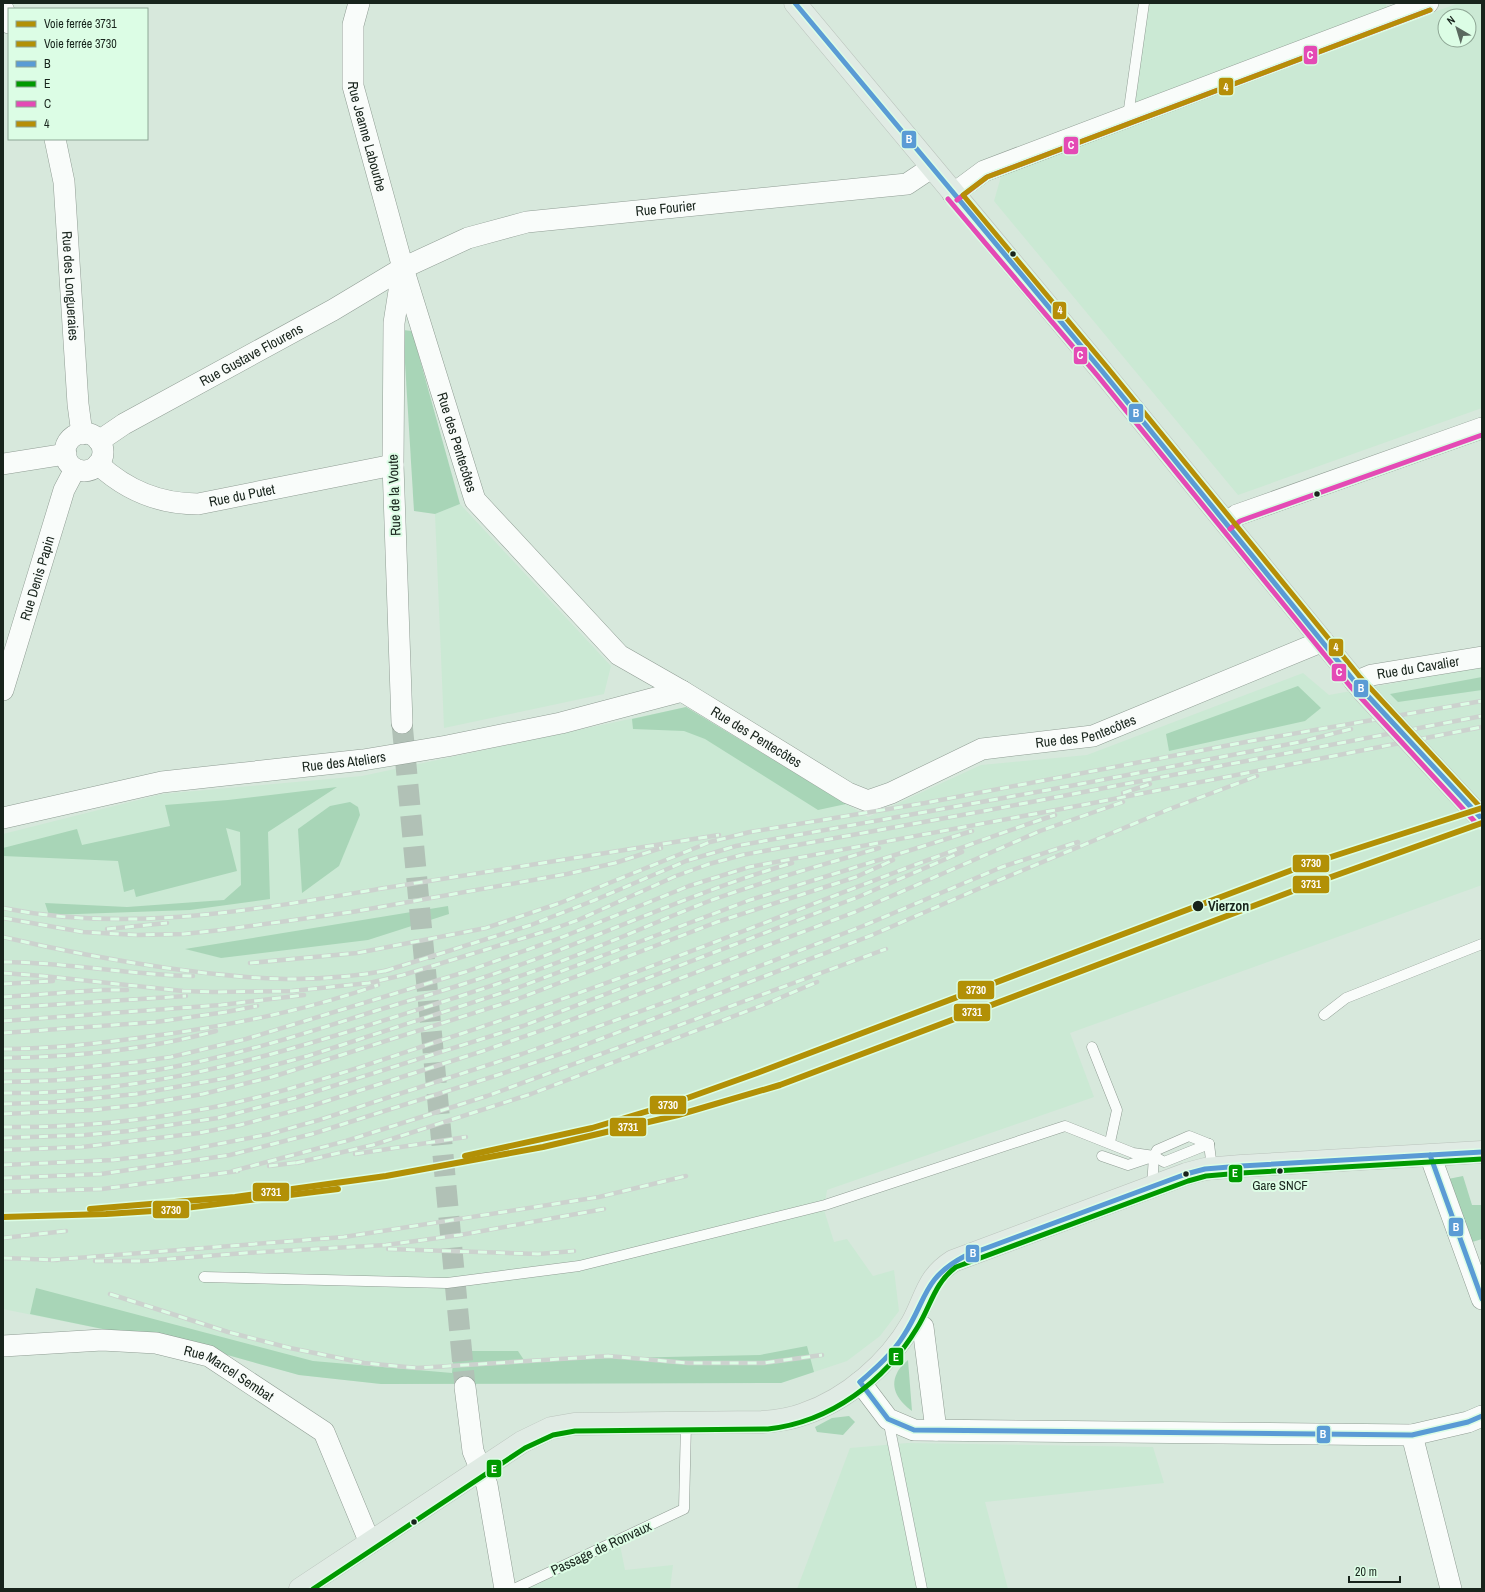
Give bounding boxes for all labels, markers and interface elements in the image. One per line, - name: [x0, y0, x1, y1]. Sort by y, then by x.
- legend: [8, 8, 148, 140]
- north arrow: [1437, 8, 1477, 48]
- text: N: [1444, 13, 1458, 28]
- text: Voie ferrée 3731: [44, 16, 117, 32]
- text: Voie ferrée 3730: [44, 36, 117, 52]
- line badge: C: [1303, 45, 1318, 65]
- text: C: [1307, 48, 1314, 62]
- text: B: [44, 56, 51, 72]
- text: E: [44, 76, 51, 92]
- line badge: 4: [1218, 77, 1234, 96]
- text: 4: [1223, 80, 1229, 94]
- street label: Rue Jeanne Labourbe: [344, 81, 391, 194]
- text: C: [44, 96, 51, 112]
- text: 4: [44, 116, 50, 132]
- line badge: B: [901, 130, 917, 149]
- text: B: [906, 132, 913, 146]
- line badge: C: [1063, 136, 1079, 155]
- text: C: [1068, 138, 1075, 152]
- street label: Rue Fourier: [635, 196, 697, 220]
- street label: Rue des Longueraies: [58, 230, 83, 342]
- unlabelled marker: [1008, 249, 1018, 259]
- line badge: 4: [1052, 301, 1067, 320]
- text: 4: [1057, 303, 1063, 317]
- street label: Rue Gustave Flourens: [196, 319, 306, 390]
- line badge: C: [1073, 346, 1088, 365]
- text: C: [1077, 348, 1084, 362]
- street label: Rue des Pentecôtes: [433, 390, 481, 495]
- line badge: B: [1128, 403, 1144, 423]
- text: B: [1133, 406, 1140, 420]
- street label: Rue de la Voute: [384, 454, 404, 536]
- street label: Rue du Putet: [207, 480, 276, 511]
- unlabelled marker: [1312, 489, 1322, 499]
- street label: Rue Denis Papin: [16, 534, 59, 623]
- line badge: 4: [1328, 638, 1344, 657]
- text: 4: [1333, 640, 1339, 654]
- street label: Rue du Cavalier: [1376, 652, 1461, 683]
- line badge: C: [1331, 663, 1347, 682]
- text: C: [1336, 665, 1343, 679]
- line badge: B: [1353, 679, 1369, 698]
- text: B: [1358, 681, 1365, 695]
- street label: Rue des Pentecôtes: [708, 702, 806, 772]
- street label: Rue des Pentecôtes: [1034, 710, 1139, 752]
- street label: Rue des Ateliers: [301, 747, 387, 776]
- line badge: 3730: [1292, 854, 1330, 873]
- text: 3730: [1301, 856, 1321, 870]
- line badge: 3731: [1292, 875, 1330, 894]
- text: 3731: [1301, 877, 1321, 891]
- place label: Vierzon: [1208, 897, 1249, 915]
- marker: Vierzon: [1191, 899, 1205, 913]
- line badge: 3730: [957, 980, 995, 1000]
- text: 3730: [966, 983, 986, 997]
- line badge: 3731: [953, 1003, 991, 1022]
- text: 3731: [962, 1005, 982, 1019]
- line badge: 3730: [649, 1095, 687, 1115]
- text: 3730: [658, 1098, 678, 1112]
- line badge: 3731: [609, 1117, 647, 1137]
- text: 3731: [618, 1120, 638, 1134]
- line badge: E: [1228, 1164, 1243, 1183]
- text: E: [1232, 1166, 1238, 1180]
- marker: Gare SNCF: [1275, 1166, 1285, 1176]
- unlabelled marker: [1181, 1169, 1191, 1179]
- place label: Gare SNCF: [1252, 1177, 1308, 1194]
- line badge: 3731: [252, 1182, 290, 1202]
- text: 3731: [261, 1185, 281, 1199]
- line badge: 3730: [152, 1200, 190, 1219]
- text: 3730: [161, 1203, 181, 1217]
- line badge: B: [1448, 1217, 1464, 1237]
- text: B: [1453, 1220, 1460, 1234]
- line badge: B: [965, 1244, 980, 1263]
- text: B: [970, 1246, 977, 1260]
- street label: Rue Marcel Sembat: [182, 1341, 277, 1405]
- line badge: E: [888, 1347, 904, 1366]
- text: E: [893, 1350, 899, 1364]
- line badge: B: [1316, 1425, 1331, 1444]
- text: B: [1320, 1427, 1327, 1441]
- line badge: E: [486, 1459, 502, 1478]
- text: E: [491, 1462, 497, 1476]
- unlabelled marker: [409, 1517, 419, 1527]
- street label: Passage de Ronvaux: [548, 1517, 654, 1579]
- scale bar: [1349, 1558, 1400, 1584]
- text: 20 m: [1355, 1564, 1377, 1580]

